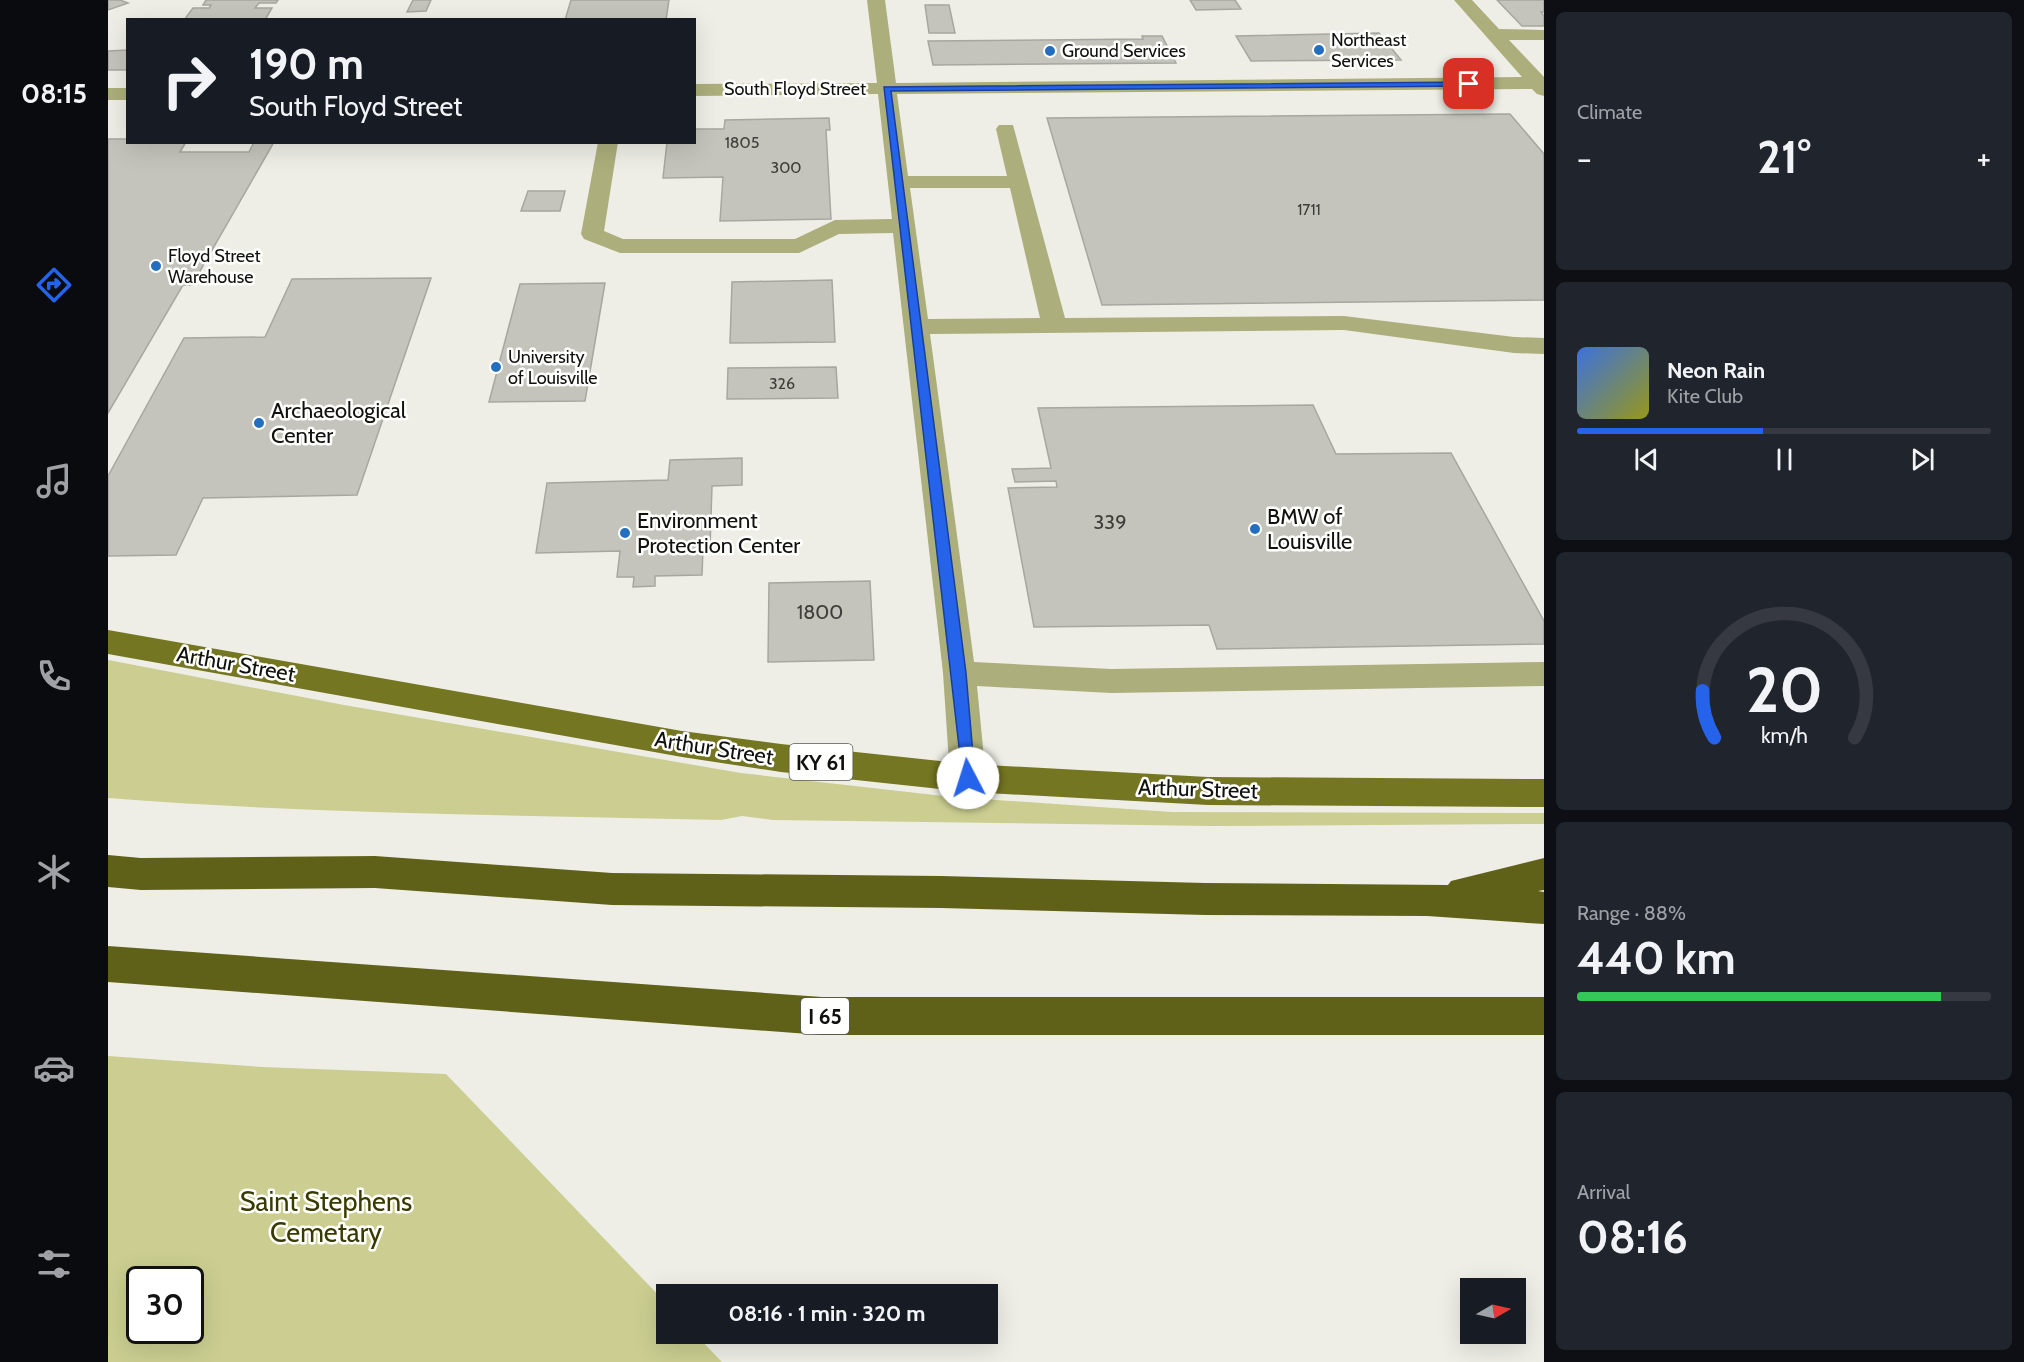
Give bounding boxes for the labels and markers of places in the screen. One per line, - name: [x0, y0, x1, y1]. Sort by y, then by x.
- place label: Northeast Services: [1331, 29, 1406, 72]
- place label: Ground Services: [1062, 40, 1186, 62]
- marker: Northeast Services: [1312, 43, 1326, 57]
- marker: Ground Services: [1043, 44, 1057, 58]
- pin: [1443, 58, 1494, 109]
- place label: Floyd Street Warehouse: [168, 245, 261, 288]
- marker: Floyd Street Warehouse: [149, 259, 163, 273]
- place label: University of Louisville: [508, 346, 598, 389]
- marker: University of Louisville: [489, 360, 503, 374]
- place label: Archaeological Center: [271, 397, 407, 449]
- marker: Archaeological Center: [252, 416, 266, 430]
- place label: BMW of Louisville: [1267, 503, 1352, 555]
- place label: Environment Protection Center: [637, 507, 800, 559]
- marker: BMW of Louisville: [1248, 522, 1262, 536]
- marker: Environment Protection Center: [618, 526, 632, 540]

